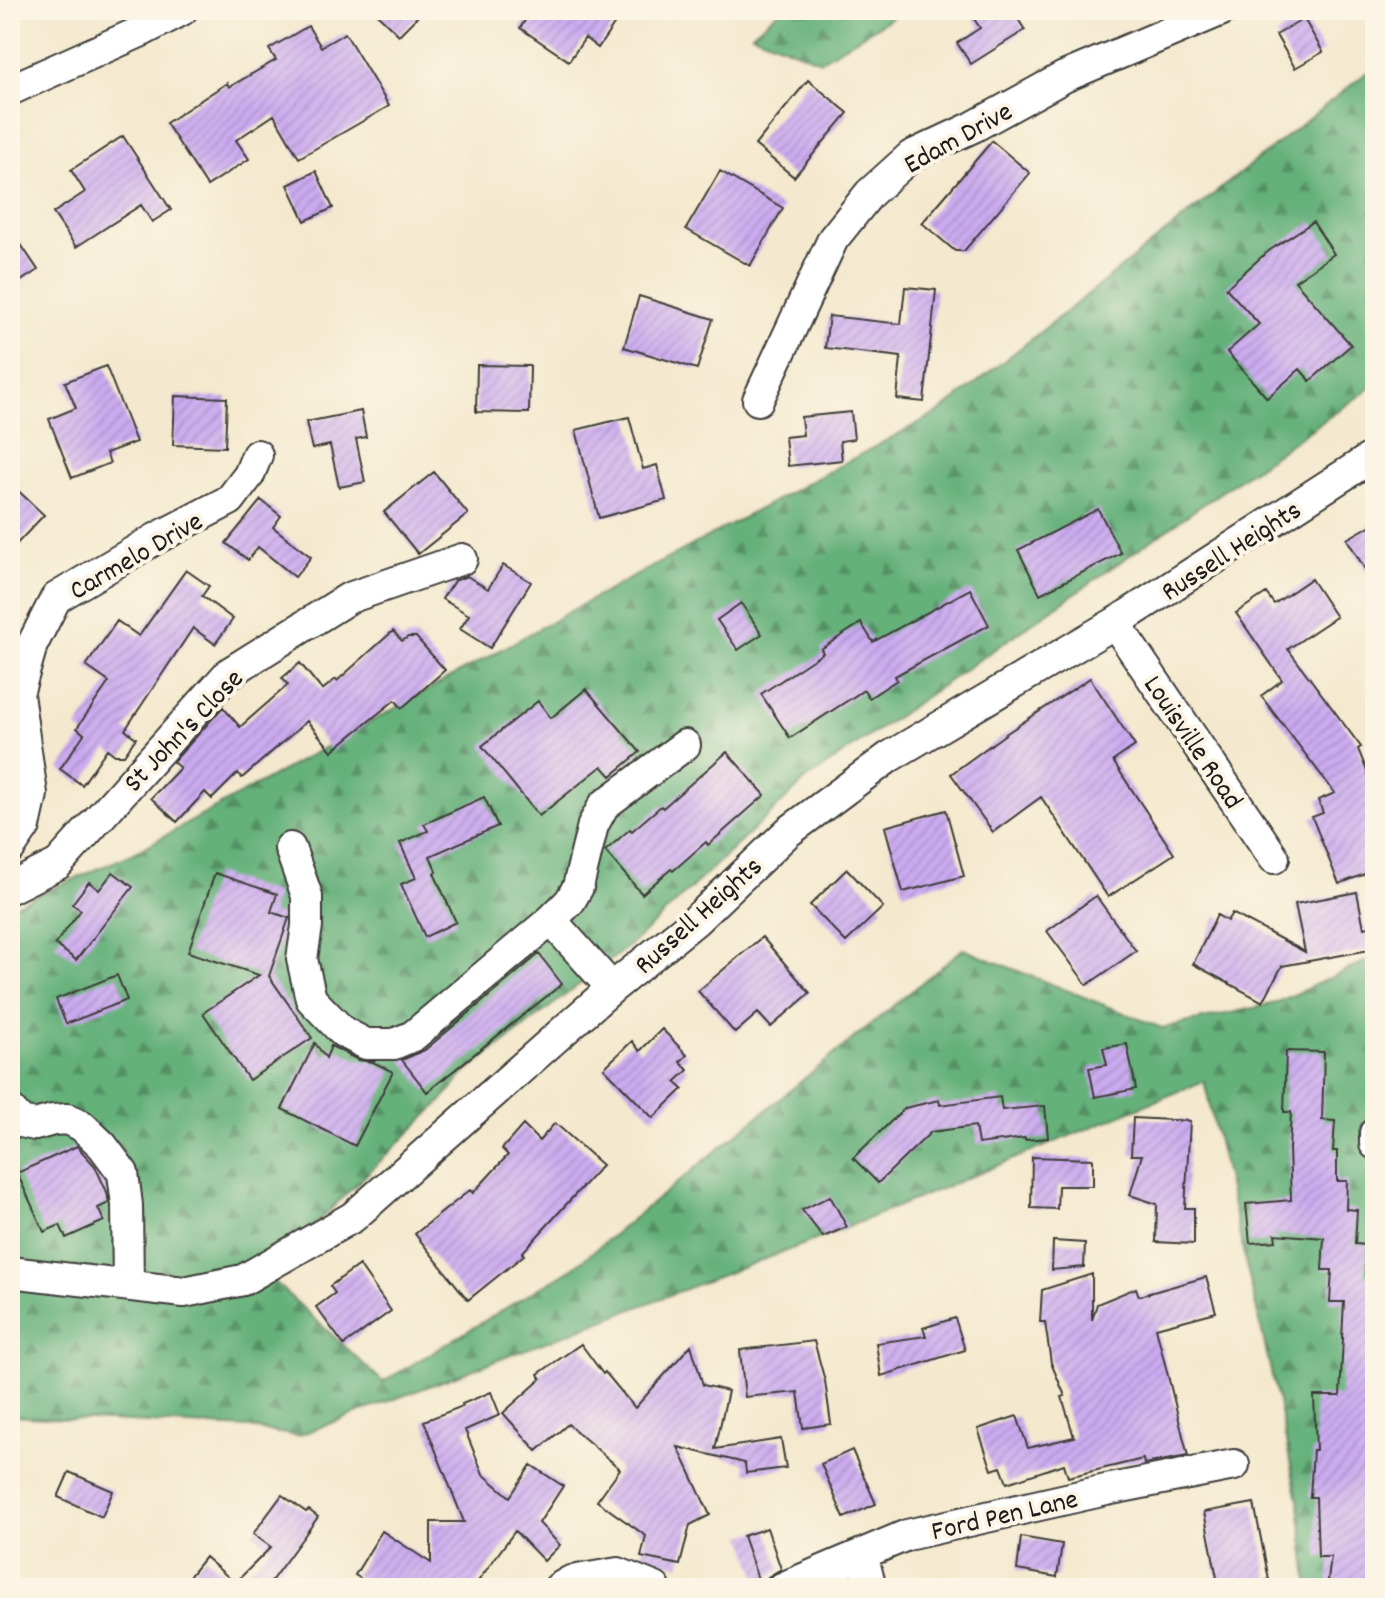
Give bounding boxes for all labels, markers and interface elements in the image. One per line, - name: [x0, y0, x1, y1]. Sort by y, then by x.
- street label: Edam Drive: [898, 94, 1021, 187]
- street label: Russell Heights: [1155, 493, 1311, 614]
- street label: Carmelo Drive: [63, 504, 212, 613]
- street label: St John's Close: [116, 662, 255, 803]
- street label: Louisville Road: [1131, 669, 1251, 819]
- street label: Russell Heights: [627, 849, 773, 986]
- street label: Ford Pen Lane: [928, 1482, 1082, 1554]

